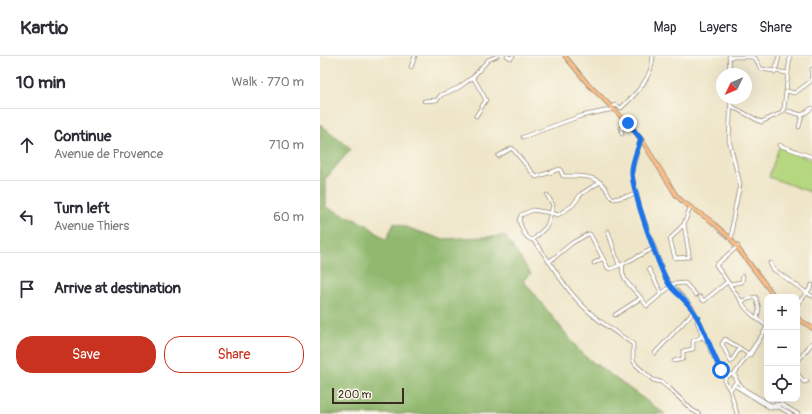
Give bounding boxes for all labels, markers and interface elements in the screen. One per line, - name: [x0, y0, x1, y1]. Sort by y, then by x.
- text: Kartio: [20, 16, 68, 40]
- text: Map: [654, 19, 677, 36]
- text: Layers: [699, 19, 737, 36]
- text: Share: [759, 19, 792, 36]
- north arrow: [716, 68, 752, 104]
- text: 10 min: [16, 72, 66, 93]
- text: Walk · 770 m: [231, 74, 304, 90]
- route end: [619, 114, 637, 132]
- text: Continue: [54, 127, 112, 146]
- icon: ahead: [16, 134, 38, 156]
- text: 710 m: [269, 137, 304, 153]
- text: Avenue de Provence: [54, 146, 163, 162]
- text: Turn left: [54, 199, 110, 218]
- icon: left: [16, 206, 38, 228]
- text: 60 m: [273, 209, 304, 225]
- text: Avenue Thiers: [54, 218, 129, 234]
- icon: arrive: [16, 278, 38, 300]
- text: Arrive at destination: [54, 279, 181, 298]
- map controls: [764, 294, 800, 402]
- button: +: [764, 294, 800, 330]
- button: −: [764, 330, 800, 366]
- button: Save: [16, 336, 156, 373]
- button: Share: [164, 336, 304, 373]
- route start: [712, 361, 730, 379]
- button: locate: [764, 366, 800, 402]
- scale bar: [332, 386, 404, 405]
- text: 200 m: [338, 388, 371, 401]

